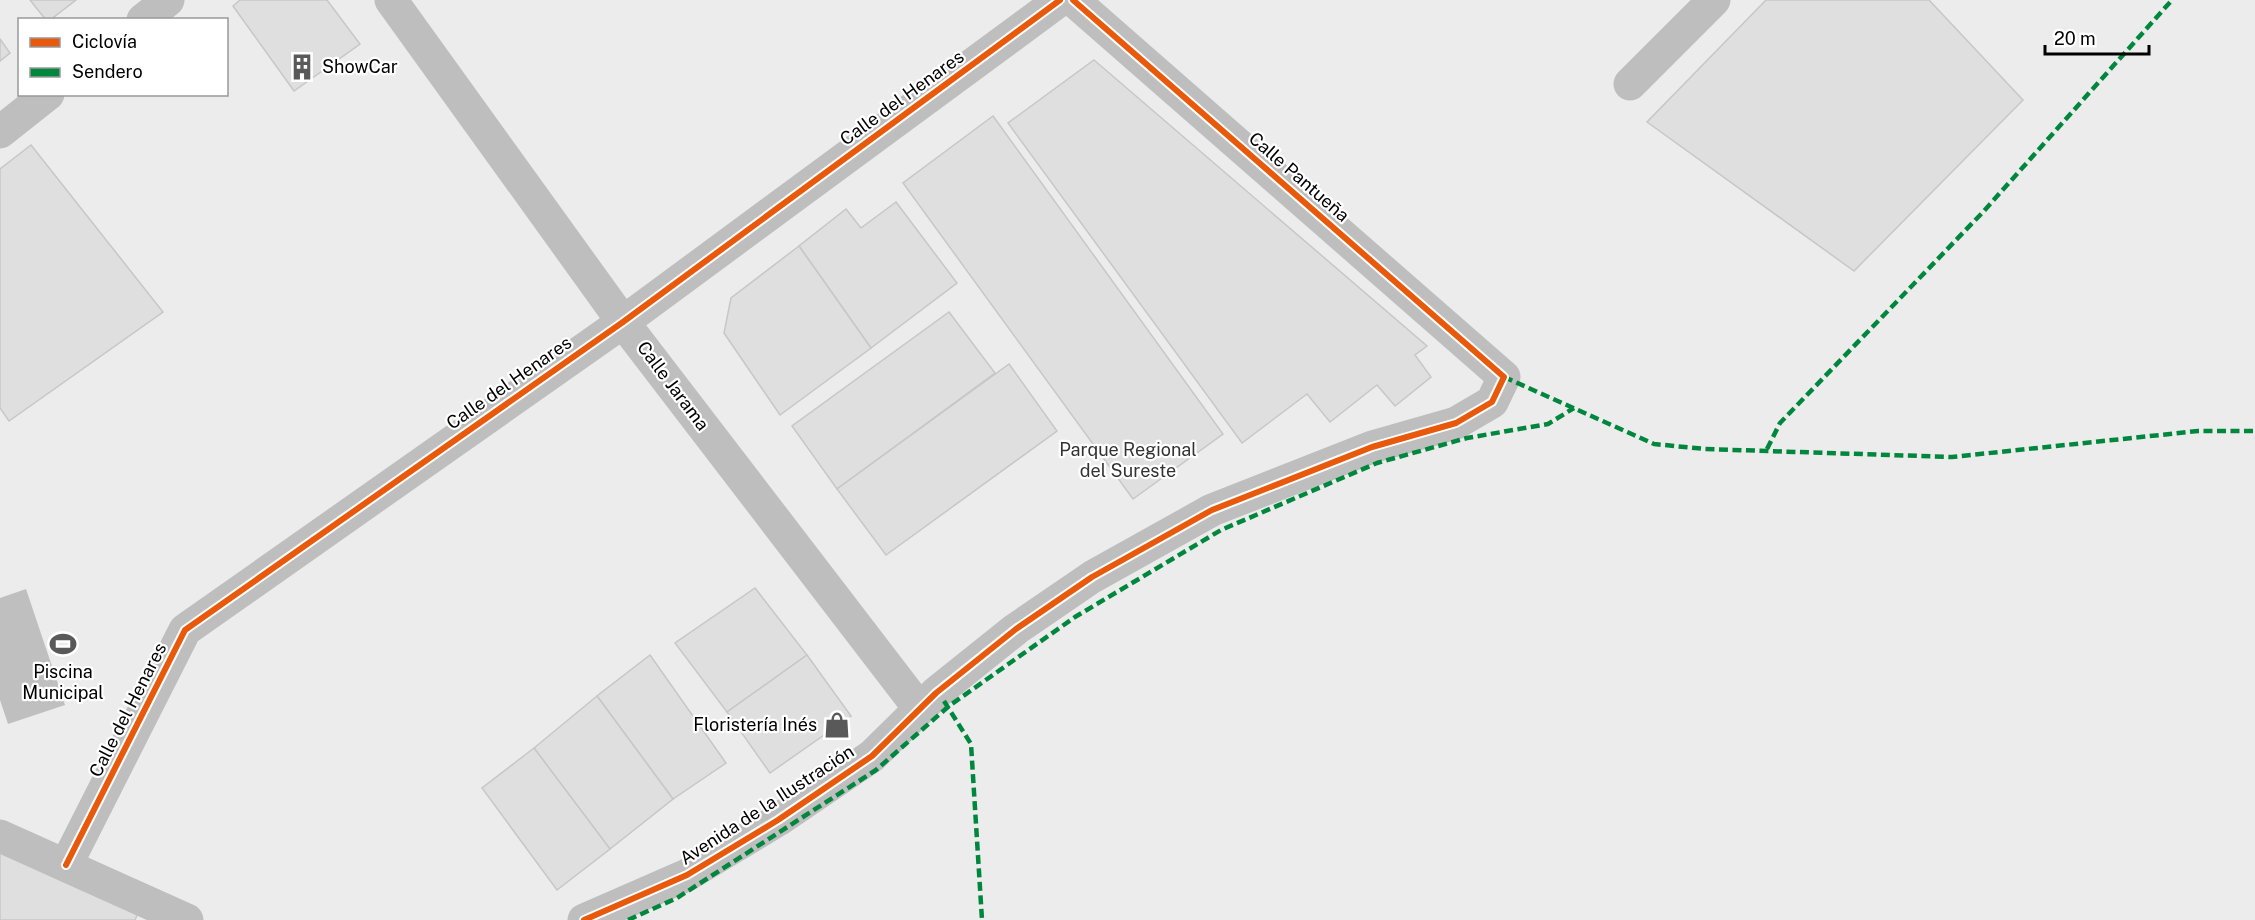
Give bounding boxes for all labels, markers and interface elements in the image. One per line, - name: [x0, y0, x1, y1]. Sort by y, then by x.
- legend: [18, 18, 228, 96]
- scale bar: [2045, 18, 2148, 56]
- text: 20 m: [2054, 28, 2096, 49]
- text: Ciclovía: [72, 31, 137, 52]
- street label: Calle del Henares: [836, 46, 968, 149]
- building icon: ShowCar: [287, 52, 317, 82]
- place label: ShowCar: [322, 56, 398, 77]
- text: Sendero: [72, 61, 143, 82]
- street label: Calle Pantueña: [1245, 127, 1354, 226]
- street label: Calle del Henares: [442, 332, 575, 434]
- street label: Calle Jarama: [633, 337, 714, 434]
- park label: Parque Regional del Sureste: [1059, 439, 1197, 481]
- sports icon: Piscina Municipal: [48, 629, 78, 659]
- street label: Calle del Henares: [85, 639, 170, 780]
- place label: Piscina Municipal: [22, 661, 104, 703]
- shop icon: Floristería Inés: [822, 710, 852, 740]
- place label: Floristería Inés: [693, 714, 817, 735]
- street label: Avenida de la Ilustración: [676, 740, 858, 869]

